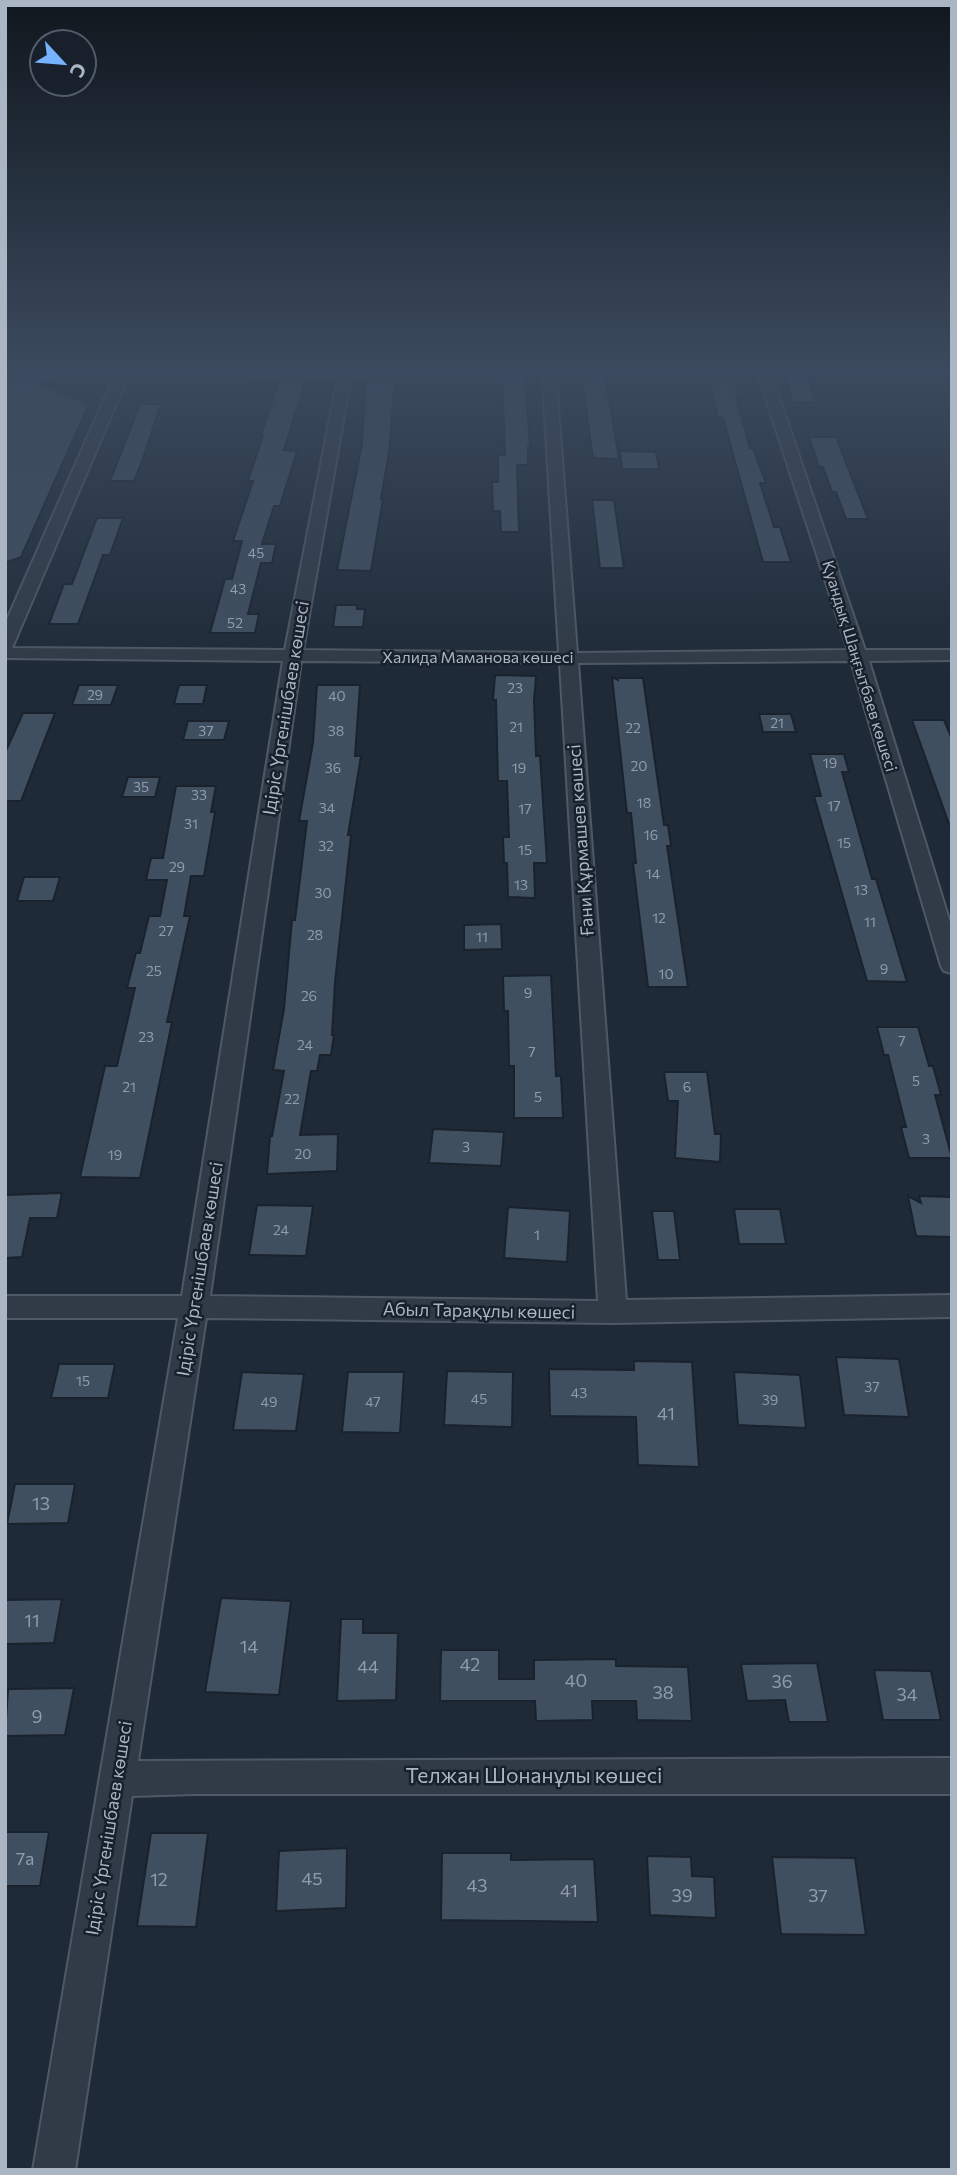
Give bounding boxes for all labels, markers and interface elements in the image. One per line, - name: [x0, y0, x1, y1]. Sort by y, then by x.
- north arrow: [28, 28, 98, 98]
- text: С: [66, 60, 92, 82]
- house number: 45: [248, 544, 264, 561]
- street label: Қуандық Шаңғытбаев көшесі: [819, 558, 902, 774]
- house number: 43: [230, 580, 246, 597]
- street label: Ідіріс Үргенішбаев көшесі: [257, 599, 313, 817]
- house number: 52: [227, 614, 243, 631]
- street label: Халида Маманова көшесі: [382, 647, 574, 666]
- house number: 23: [507, 679, 523, 696]
- house number: 29: [87, 686, 103, 703]
- house number: 40: [328, 687, 346, 704]
- house number: 21: [770, 714, 784, 731]
- house number: 21: [509, 718, 523, 735]
- house number: 22: [625, 719, 641, 736]
- house number: 37: [198, 722, 214, 739]
- house number: 38: [328, 722, 344, 739]
- street label: Ғани Құрмашев көшесі: [562, 743, 598, 937]
- house number: 19: [823, 754, 837, 771]
- house number: 20: [631, 757, 647, 774]
- house number: 36: [325, 759, 341, 776]
- house number: 19: [512, 759, 526, 776]
- house number: 35: [133, 778, 149, 795]
- house number: 33: [191, 786, 207, 803]
- house number: 18: [637, 794, 651, 811]
- house number: 17: [827, 797, 841, 814]
- house number: 34: [319, 799, 336, 816]
- house number: 17: [518, 800, 532, 817]
- house number: 31: [184, 815, 198, 832]
- house number: 16: [644, 826, 658, 843]
- house number: 15: [837, 834, 851, 851]
- house number: 32: [318, 837, 334, 854]
- house number: 15: [518, 841, 532, 858]
- house number: 29: [169, 858, 185, 875]
- house number: 14: [646, 865, 661, 882]
- house number: 13: [514, 876, 528, 893]
- house number: 13: [854, 881, 868, 898]
- house number: 30: [314, 884, 332, 901]
- house number: 12: [652, 909, 666, 926]
- house number: 11: [864, 913, 876, 930]
- house number: 27: [158, 922, 174, 939]
- house number: 28: [307, 926, 323, 943]
- house number: 11: [476, 928, 488, 945]
- house number: 9: [880, 960, 888, 977]
- house number: 25: [146, 962, 162, 979]
- house number: 10: [658, 965, 674, 982]
- house number: 9: [524, 984, 532, 1001]
- house number: 26: [301, 987, 317, 1004]
- house number: 23: [138, 1028, 154, 1045]
- house number: 7: [898, 1032, 906, 1049]
- house number: 24: [297, 1036, 314, 1053]
- house number: 7: [528, 1043, 536, 1060]
- house number: 5: [912, 1072, 920, 1089]
- house number: 21: [122, 1078, 136, 1095]
- house number: 6: [683, 1078, 691, 1095]
- house number: 5: [534, 1088, 542, 1105]
- house number: 22: [284, 1090, 300, 1107]
- house number: 3: [922, 1130, 930, 1147]
- house number: 3: [462, 1138, 470, 1155]
- house number: 20: [295, 1145, 311, 1162]
- house number: 19: [108, 1146, 122, 1163]
- street label: Ідіріс Үргенішбаев көшесі: [171, 1160, 227, 1378]
- house number: 24: [273, 1221, 290, 1238]
- house number: 1: [534, 1226, 540, 1243]
- street label: Абыл Тарақұлы көшесі: [383, 1297, 575, 1323]
- house number: 15: [76, 1372, 90, 1389]
- house number: 37: [864, 1378, 880, 1395]
- house number: 43: [571, 1384, 587, 1401]
- house number: 45: [471, 1390, 487, 1407]
- house number: 39: [762, 1391, 778, 1408]
- house number: 49: [261, 1393, 277, 1410]
- house number: 47: [365, 1393, 381, 1410]
- house number: 41: [657, 1402, 675, 1424]
- house number: 13: [32, 1492, 50, 1514]
- house number: 11: [24, 1609, 40, 1631]
- house number: 14: [240, 1635, 258, 1657]
- house number: 42: [460, 1653, 480, 1675]
- house number: 44: [357, 1655, 379, 1677]
- house number: 40: [565, 1669, 587, 1691]
- house number: 36: [771, 1670, 793, 1692]
- house number: 38: [652, 1681, 674, 1703]
- house number: 34: [896, 1683, 918, 1705]
- house number: 9: [32, 1705, 42, 1727]
- street label: Ідіріс Үргенішбаев көшесі: [80, 1719, 136, 1937]
- street label: Телжан Шонанұлы көшесі: [406, 1762, 662, 1787]
- house number: 7а: [16, 1847, 34, 1869]
- house number: 45: [301, 1867, 323, 1889]
- house number: 12: [150, 1868, 168, 1890]
- house number: 43: [466, 1874, 488, 1896]
- house number: 41: [560, 1879, 578, 1901]
- house number: 39: [671, 1884, 693, 1906]
- house number: 37: [808, 1884, 828, 1906]

